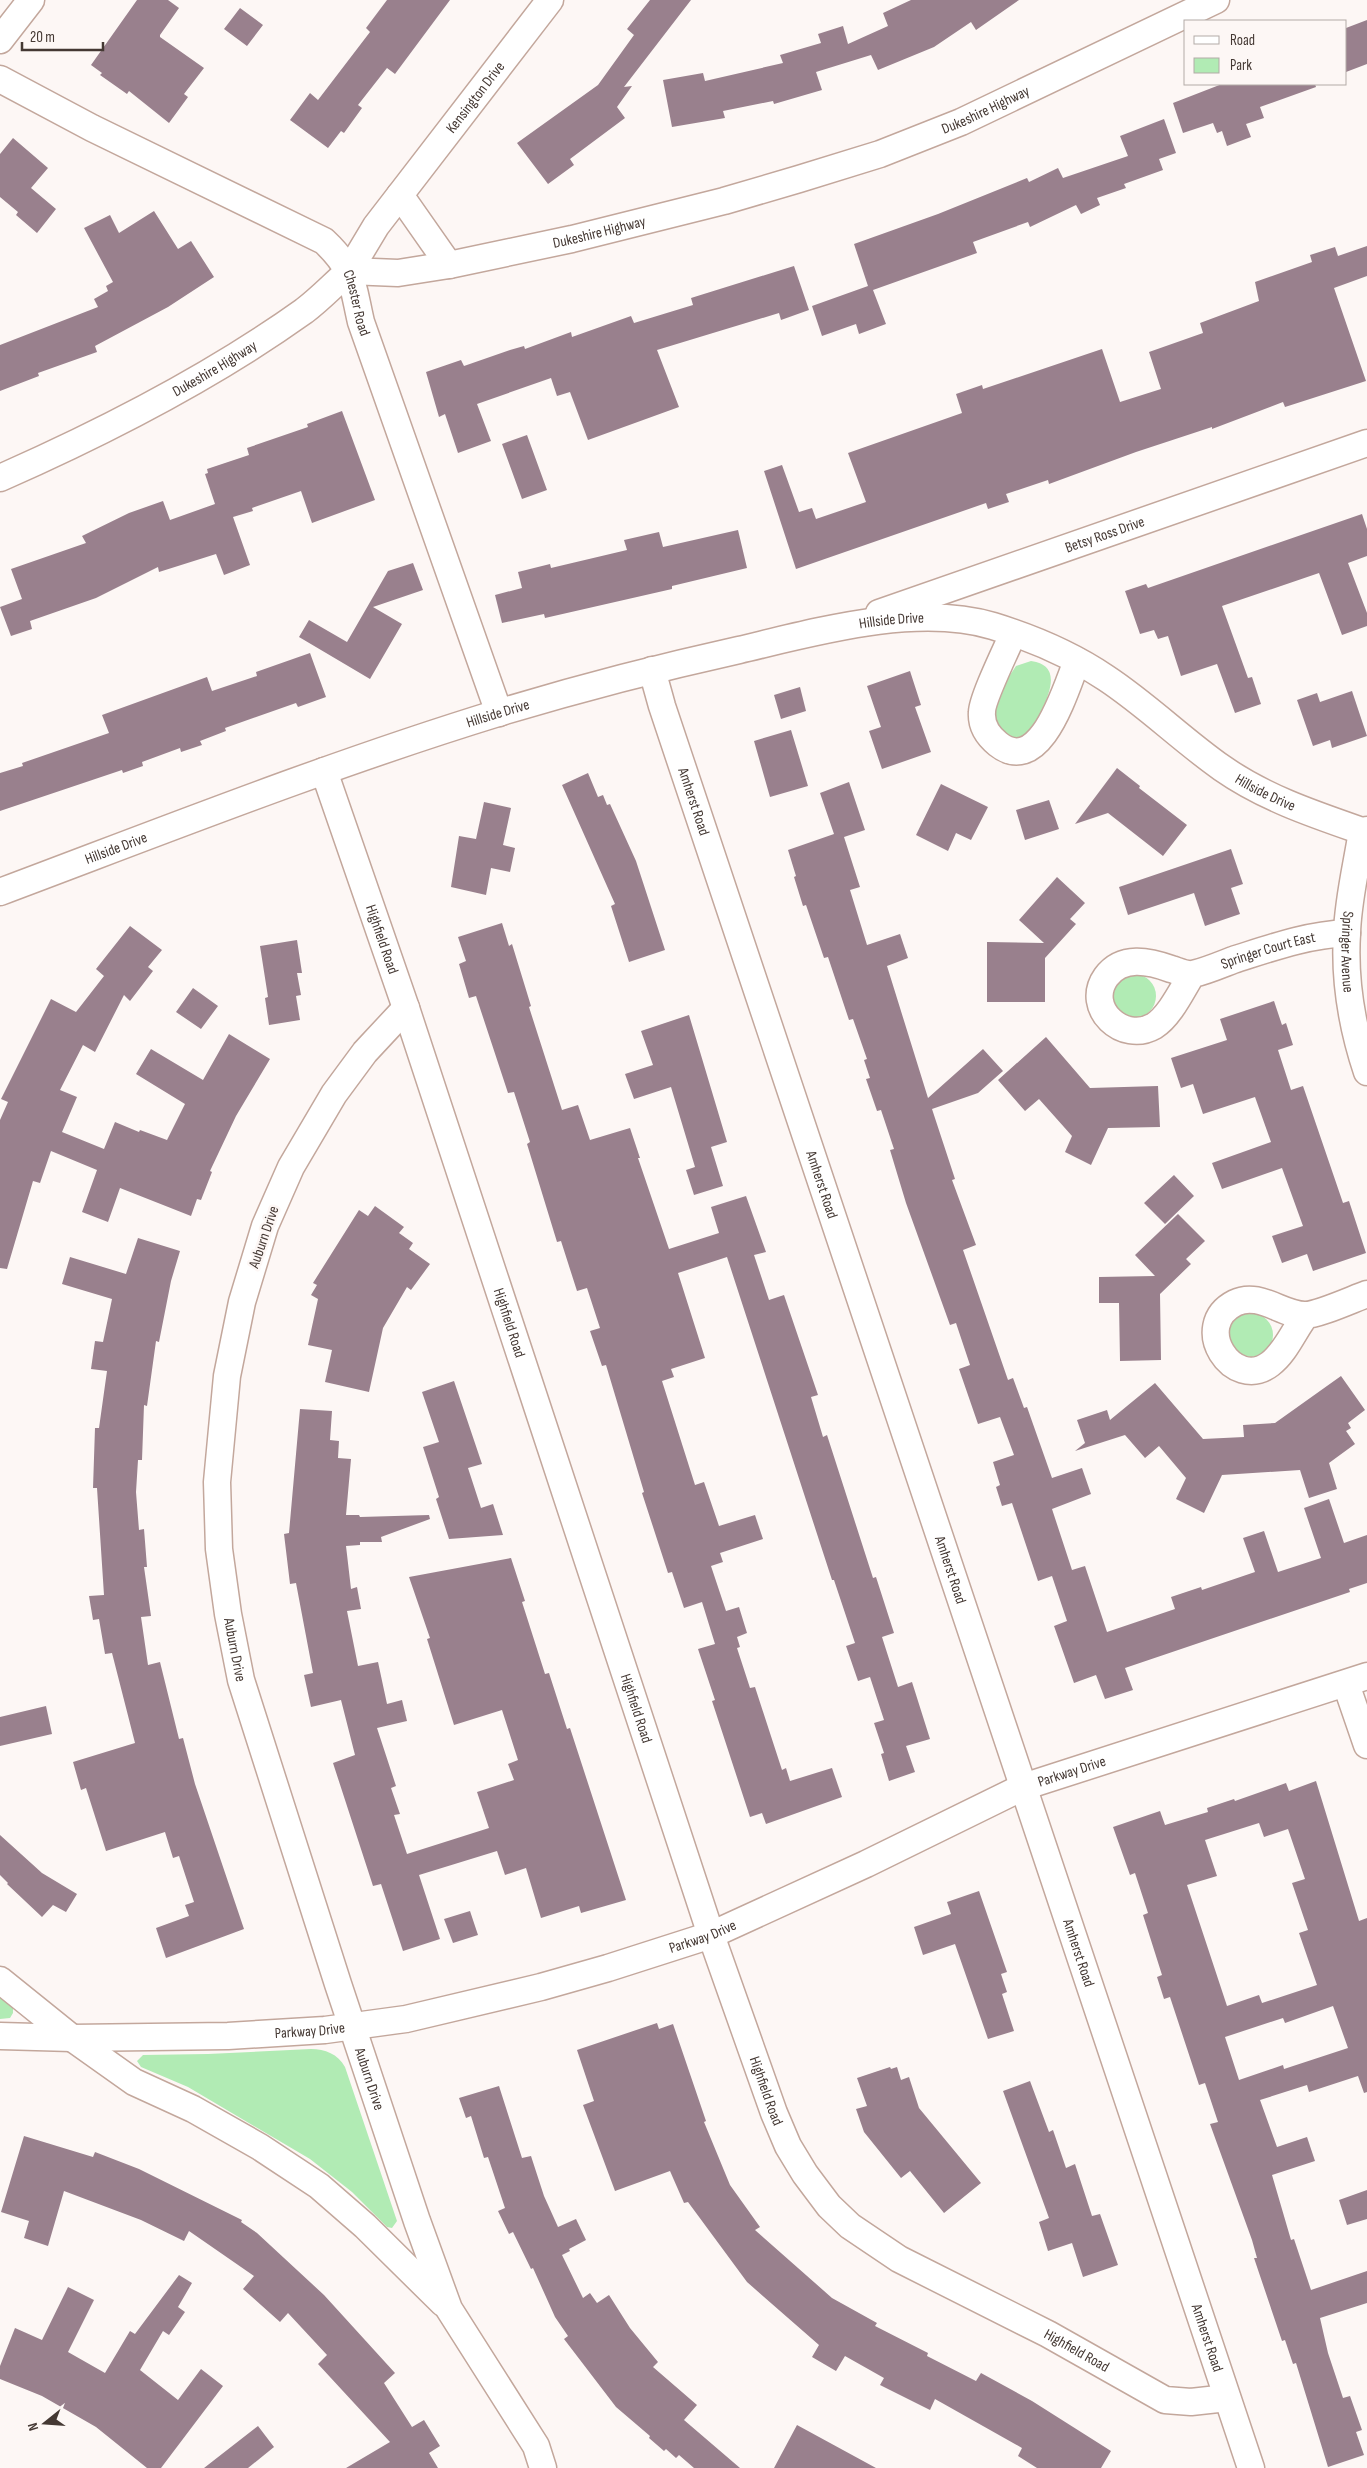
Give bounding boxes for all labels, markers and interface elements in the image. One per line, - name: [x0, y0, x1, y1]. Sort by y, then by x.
- scale bar: [22, 20, 104, 52]
- legend: [1184, 20, 1347, 85]
- text: 20 m: [30, 28, 55, 47]
- text: Road: [1230, 31, 1255, 50]
- text: Park: [1230, 56, 1252, 75]
- street label: Kensington Drive: [442, 58, 509, 137]
- street label: Dukeshire Highway: [939, 81, 1033, 138]
- street label: Dukeshire Highway: [551, 211, 648, 252]
- street label: Chester Road: [339, 267, 375, 338]
- street label: Dukeshire Highway: [169, 336, 260, 401]
- street label: Betsy Ross Drive: [1062, 512, 1147, 557]
- street label: Hillside Drive: [858, 608, 924, 633]
- street label: Hillside Drive: [464, 695, 532, 732]
- street label: Amherst Road: [673, 764, 714, 838]
- street label: Hillside Drive: [1232, 769, 1298, 815]
- street label: Hillside Drive: [82, 828, 150, 869]
- street label: Highfield Road: [361, 902, 403, 976]
- street label: Springer Avenue: [1337, 910, 1358, 994]
- street label: Springer Court East: [1218, 927, 1317, 973]
- street label: Amherst Road: [802, 1147, 842, 1221]
- street label: Auburn Drive: [244, 1203, 283, 1272]
- street label: Highfield Road: [489, 1285, 530, 1360]
- street label: Amherst Road: [930, 1532, 971, 1606]
- street label: Auburn Drive: [219, 1615, 251, 1683]
- street label: Highfield Road: [616, 1671, 657, 1745]
- street label: Parkway Drive: [1035, 1751, 1108, 1791]
- street label: Parkway Drive: [667, 1915, 739, 1957]
- street label: Amherst Road: [1058, 1916, 1099, 1989]
- street label: Parkway Drive: [274, 2018, 346, 2043]
- street label: Auburn Drive: [350, 2044, 389, 2113]
- street label: Highfield Road: [745, 2054, 788, 2128]
- street label: Amherst Road: [1187, 2301, 1228, 2374]
- street label: Highfield Road: [1041, 2324, 1113, 2376]
- north arrow: [20, 2398, 70, 2448]
- text: N: [24, 2421, 42, 2433]

